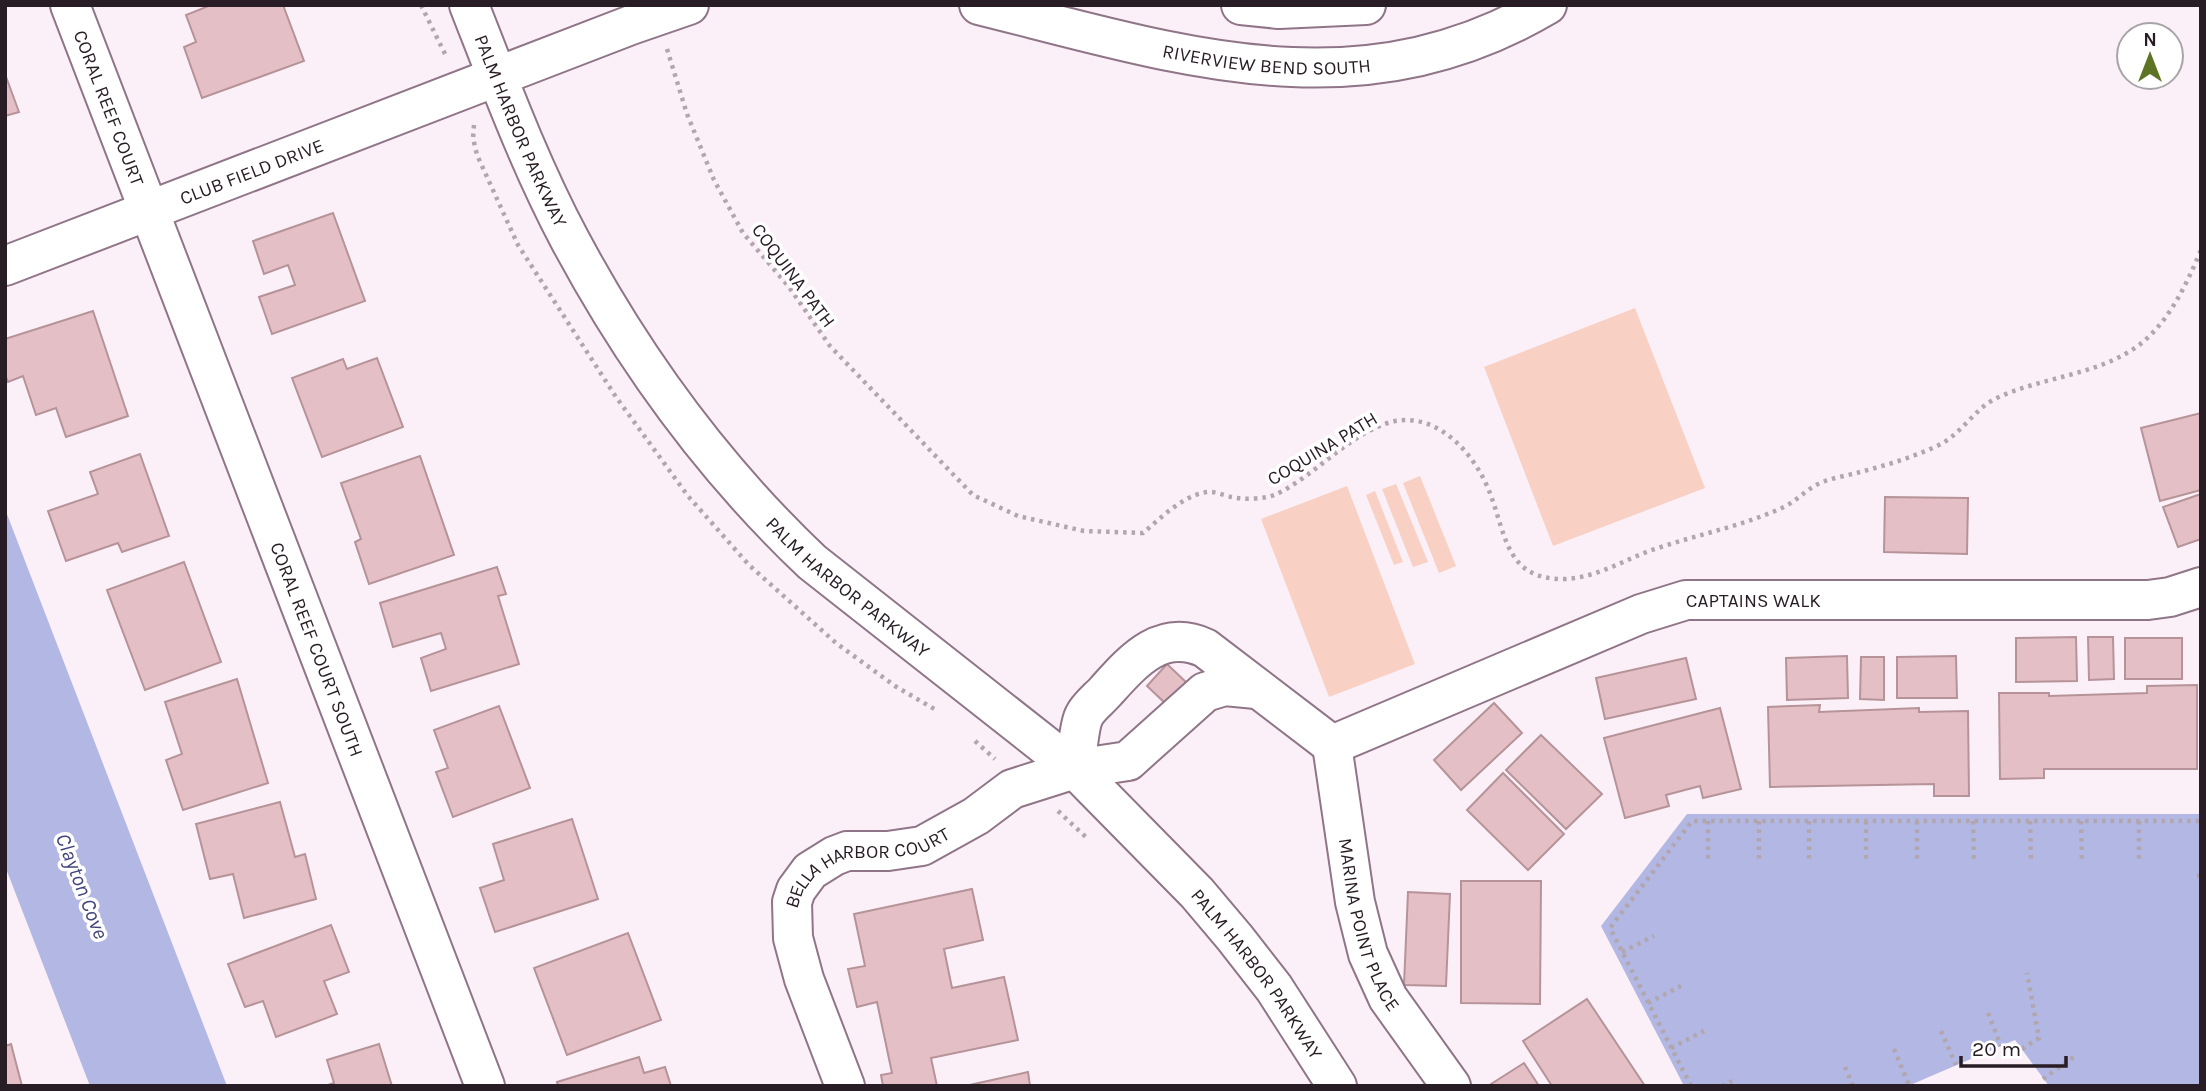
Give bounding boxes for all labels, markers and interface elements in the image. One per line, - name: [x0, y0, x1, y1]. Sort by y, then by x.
- north arrow: [2115, 21, 2185, 91]
- street label: CORAL REEF COURT: [69, 27, 148, 189]
- text: N: [2143, 29, 2157, 51]
- street label: PALM HARBOR PARKWAY: [470, 32, 572, 231]
- street label: RIVERVIEW BEND SOUTH: [1161, 40, 1372, 80]
- street label: CLUB FIELD DRIVE: [177, 134, 327, 210]
- street label: COQUINA PATH: [747, 219, 839, 332]
- street label: COQUINA PATH: [1263, 407, 1382, 490]
- street label: PALM HARBOR PARKWAY: [761, 513, 934, 663]
- street label: CORAL REEF COURT SOUTH: [265, 539, 367, 760]
- street label: CAPTAINS WALK: [1686, 590, 1821, 612]
- street label: BELLA HARBOR COURT: [781, 823, 954, 911]
- water label: Clayton Cove: [51, 830, 113, 942]
- street label: MARINA POINT PLACE: [1334, 836, 1404, 1016]
- street label: PALM HARBOR PARKWAY: [1186, 885, 1327, 1064]
- scale bar: [1961, 1024, 2066, 1068]
- text: 20 m: [1972, 1037, 2021, 1061]

